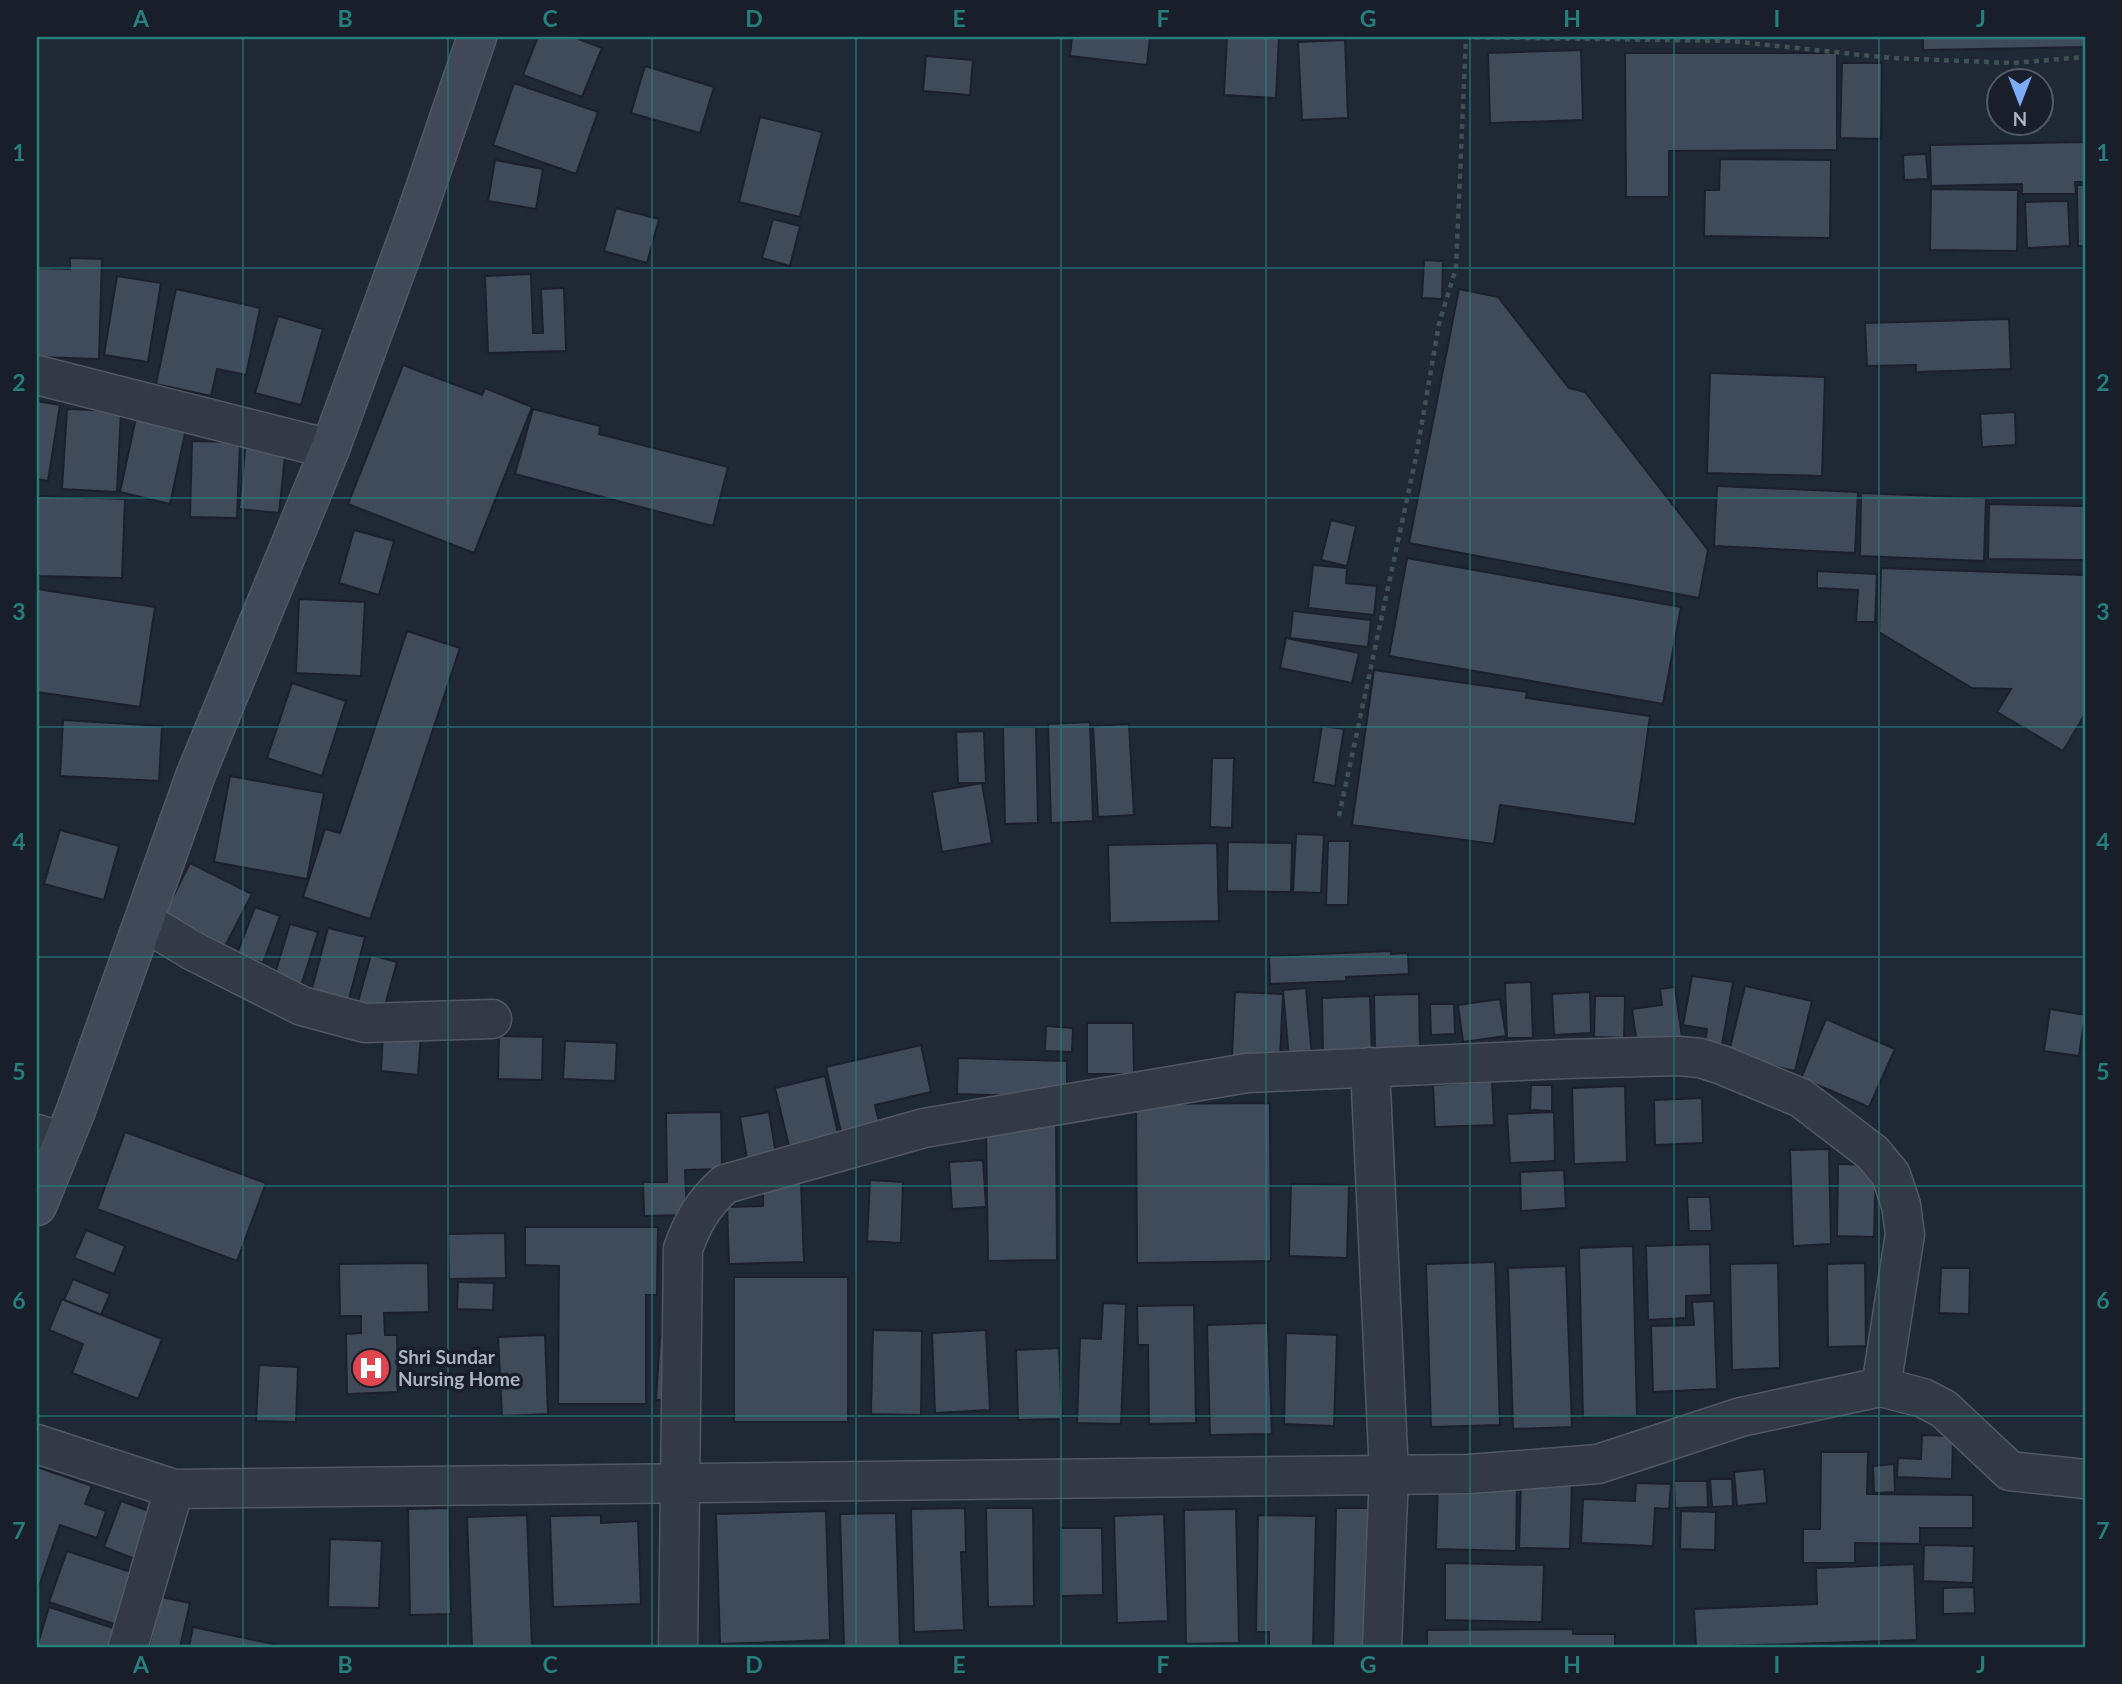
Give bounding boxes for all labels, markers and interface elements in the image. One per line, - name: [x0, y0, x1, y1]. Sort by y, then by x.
- text: A: [132, 4, 150, 32]
- text: B: [337, 4, 353, 32]
- text: C: [542, 4, 558, 32]
- text: D: [745, 4, 763, 32]
- text: E: [952, 4, 966, 32]
- text: F: [1156, 4, 1170, 32]
- text: G: [1360, 4, 1376, 32]
- text: H: [1563, 4, 1581, 32]
- text: I: [1774, 4, 1780, 32]
- text: J: [1976, 4, 1986, 32]
- north arrow: [1986, 66, 2056, 136]
- text: N: [2013, 108, 2027, 131]
- text: 1: [12, 138, 26, 166]
- text: 1: [2096, 138, 2110, 166]
- text: 2: [12, 368, 26, 396]
- text: 2: [2096, 368, 2110, 396]
- text: 3: [12, 597, 26, 625]
- text: 3: [2096, 597, 2110, 625]
- text: 4: [12, 827, 26, 855]
- text: 4: [2096, 827, 2110, 855]
- text: 5: [12, 1057, 26, 1085]
- text: 5: [2096, 1057, 2110, 1085]
- text: 6: [12, 1286, 26, 1314]
- text: 6: [2096, 1286, 2110, 1314]
- place label: Shri Sundar Nursing Home: [398, 1345, 520, 1390]
- hospital icon: Shri Sundar Nursing Home: [350, 1347, 392, 1389]
- text: 7: [12, 1516, 26, 1544]
- text: 7: [2096, 1516, 2110, 1544]
- text: A: [132, 1650, 150, 1678]
- text: B: [337, 1650, 353, 1678]
- text: C: [542, 1650, 558, 1678]
- text: D: [745, 1650, 763, 1678]
- text: E: [952, 1650, 966, 1678]
- text: F: [1156, 1650, 1170, 1678]
- text: G: [1360, 1650, 1376, 1678]
- text: H: [1563, 1650, 1581, 1678]
- text: I: [1774, 1650, 1780, 1678]
- text: J: [1976, 1650, 1986, 1678]

